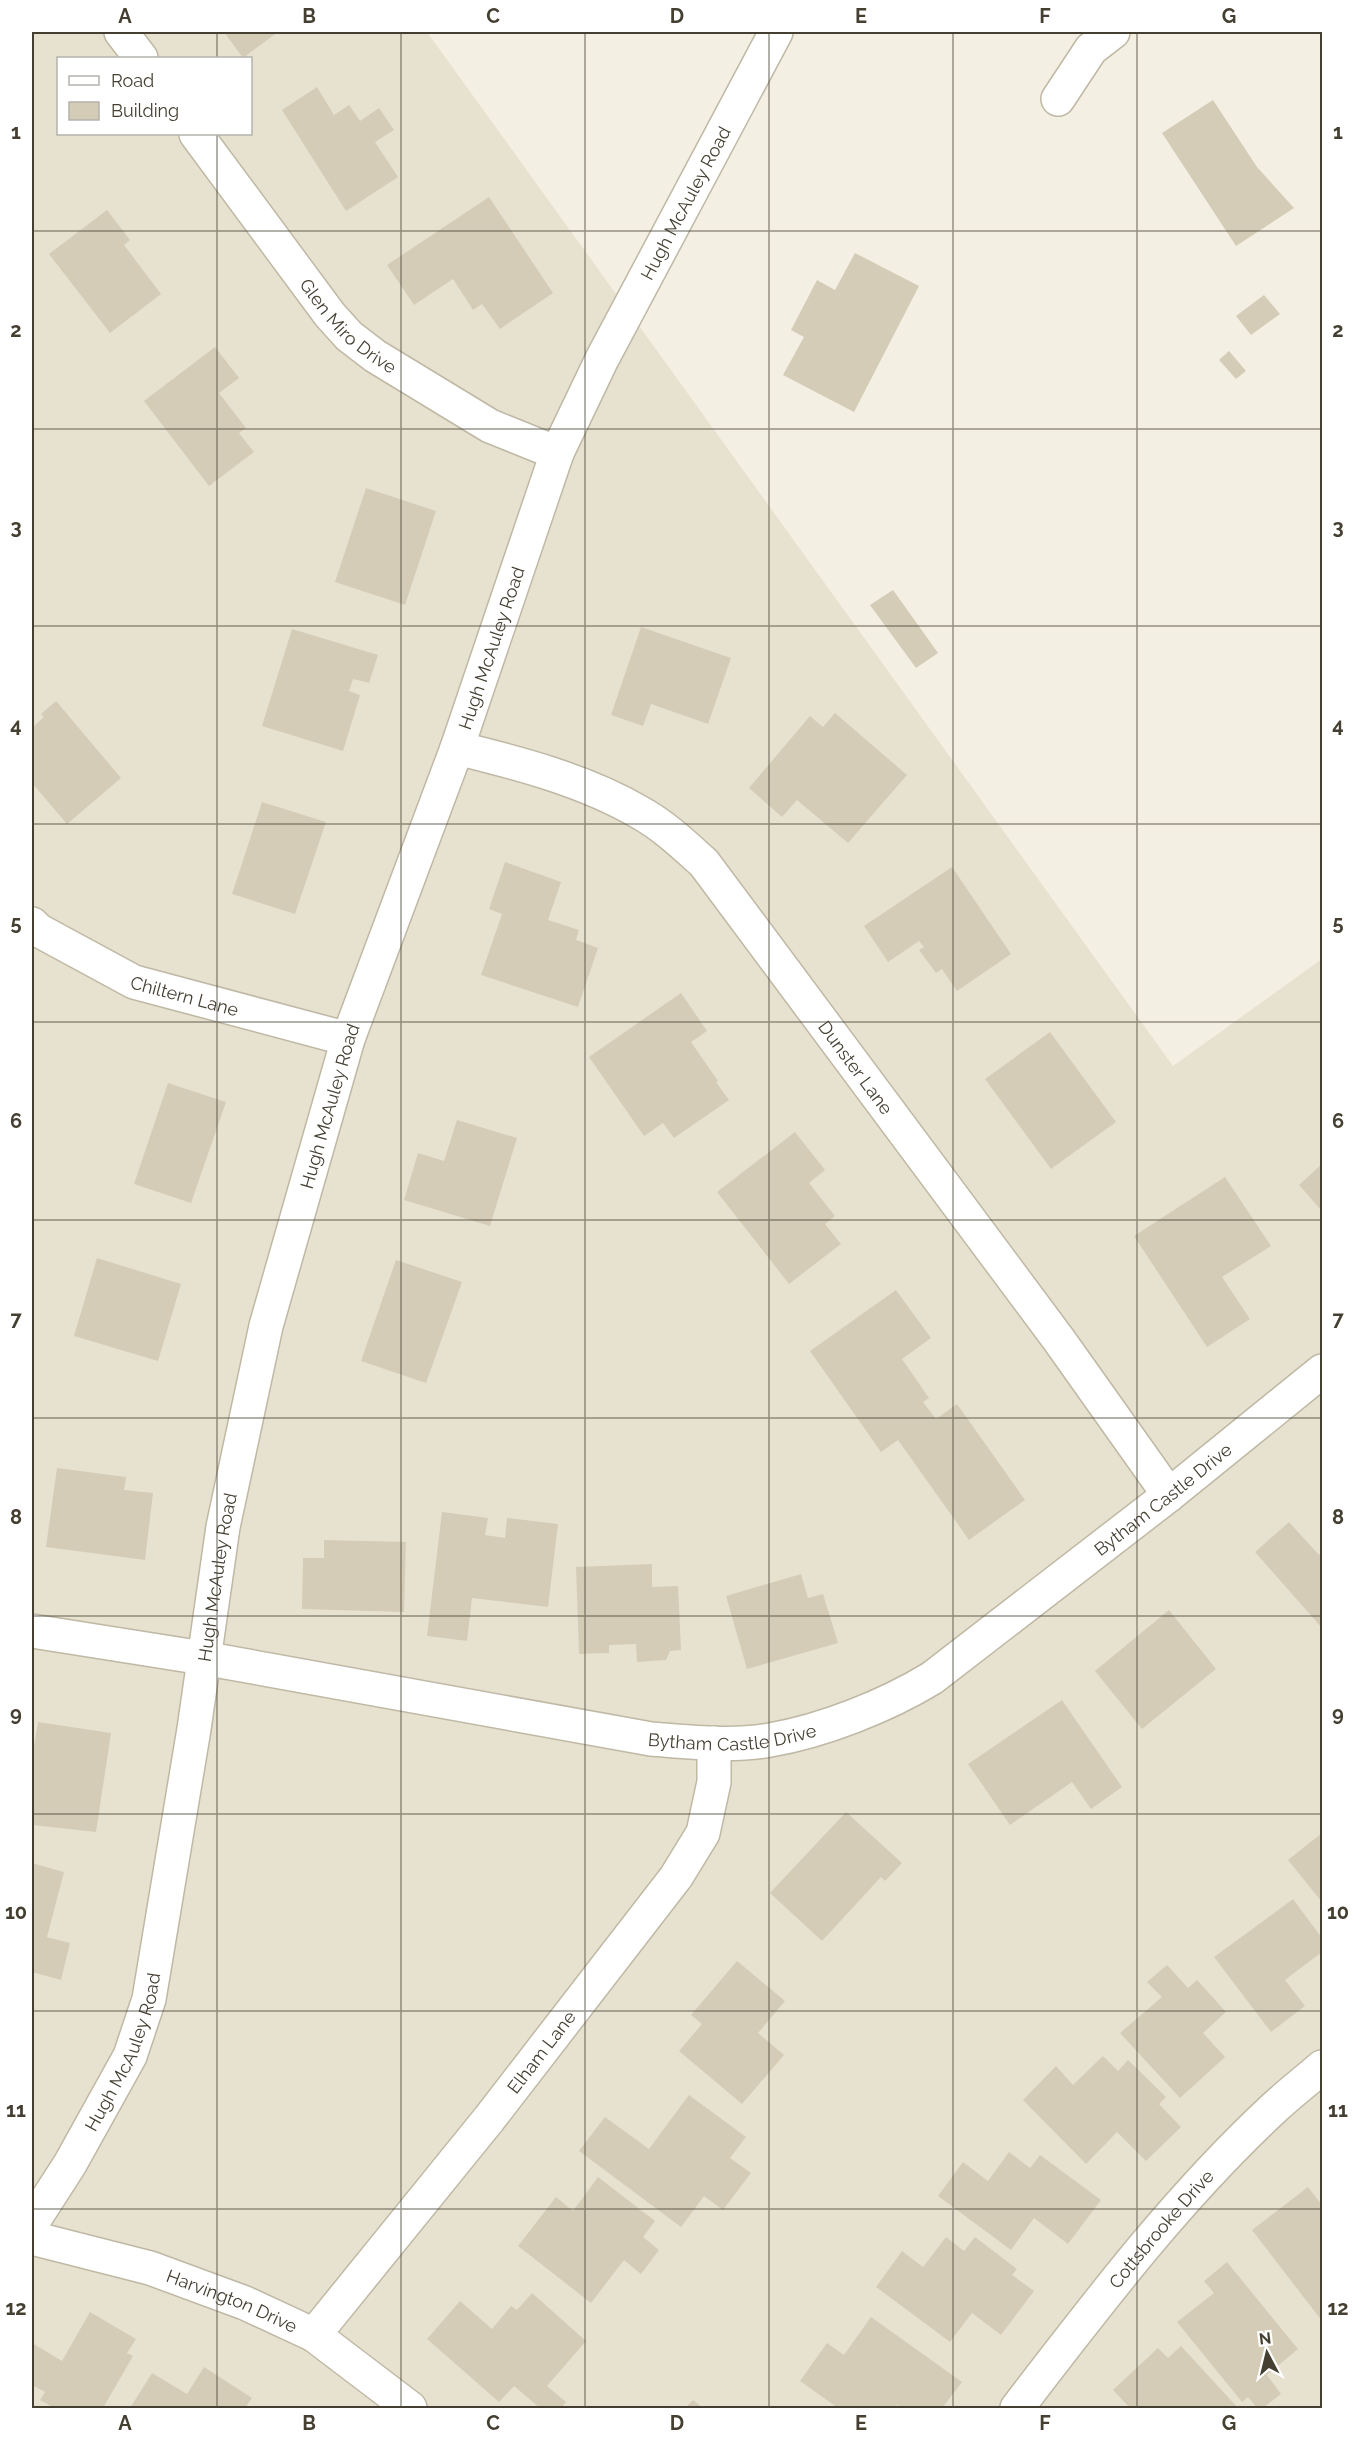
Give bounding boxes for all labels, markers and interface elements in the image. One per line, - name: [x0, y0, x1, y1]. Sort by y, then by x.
- text: A: [118, 4, 132, 28]
- text: B: [302, 4, 316, 28]
- text: C: [486, 4, 500, 28]
- text: D: [670, 4, 684, 28]
- text: E: [855, 4, 867, 28]
- text: F: [1039, 4, 1051, 28]
- text: G: [1222, 4, 1236, 28]
- legend: [57, 57, 252, 135]
- text: Road: [111, 70, 154, 91]
- text: Building: [111, 100, 179, 121]
- text: 1: [11, 120, 21, 144]
- text: 1: [1333, 120, 1343, 144]
- street label: Hugh McAuley Road: [636, 123, 734, 283]
- street label: Glen Miro Drive: [296, 274, 401, 377]
- text: 2: [10, 318, 22, 342]
- text: 2: [1332, 318, 1344, 342]
- text: 3: [10, 515, 22, 539]
- text: 3: [1332, 515, 1344, 539]
- street label: Hugh McAuley Road: [454, 564, 528, 732]
- text: 4: [10, 713, 22, 737]
- text: 4: [1332, 713, 1344, 737]
- text: 5: [10, 911, 22, 935]
- text: 5: [1332, 911, 1344, 935]
- street label: Chiltern Lane: [128, 971, 241, 1020]
- street label: Dunster Lane: [814, 1016, 898, 1118]
- street label: Hugh McAuley Road: [295, 1021, 363, 1191]
- text: 6: [10, 1109, 22, 1133]
- text: 6: [1332, 1109, 1344, 1133]
- text: 7: [10, 1307, 22, 1331]
- text: 7: [1332, 1307, 1344, 1331]
- street label: Bytham Castle Drive: [1090, 1438, 1236, 1560]
- street label: Hugh McAuley Road: [193, 1491, 241, 1663]
- text: 8: [10, 1505, 22, 1529]
- text: 8: [1332, 1505, 1344, 1529]
- text: 9: [10, 1702, 22, 1726]
- text: 9: [1332, 1702, 1344, 1726]
- street label: Bytham Castle Drive: [647, 1719, 819, 1754]
- text: 10: [5, 1900, 27, 1924]
- text: 10: [1327, 1900, 1349, 1924]
- street label: Hugh McAuley Road: [80, 1971, 164, 2135]
- street label: Elham Lane: [502, 2006, 580, 2097]
- text: 11: [6, 2098, 26, 2122]
- text: 11: [1328, 2098, 1348, 2122]
- street label: Cottsbrooke Drive: [1104, 2165, 1218, 2292]
- street label: Harvington Drive: [164, 2265, 301, 2337]
- text: 12: [5, 2296, 27, 2320]
- text: 12: [1327, 2296, 1349, 2320]
- north arrow: [1237, 2323, 1297, 2383]
- text: N: [1258, 2328, 1272, 2349]
- text: A: [118, 2411, 132, 2435]
- text: B: [302, 2411, 316, 2435]
- text: C: [486, 2411, 500, 2435]
- text: D: [670, 2411, 684, 2435]
- text: E: [855, 2411, 867, 2435]
- text: F: [1039, 2411, 1051, 2435]
- text: G: [1222, 2411, 1236, 2435]

